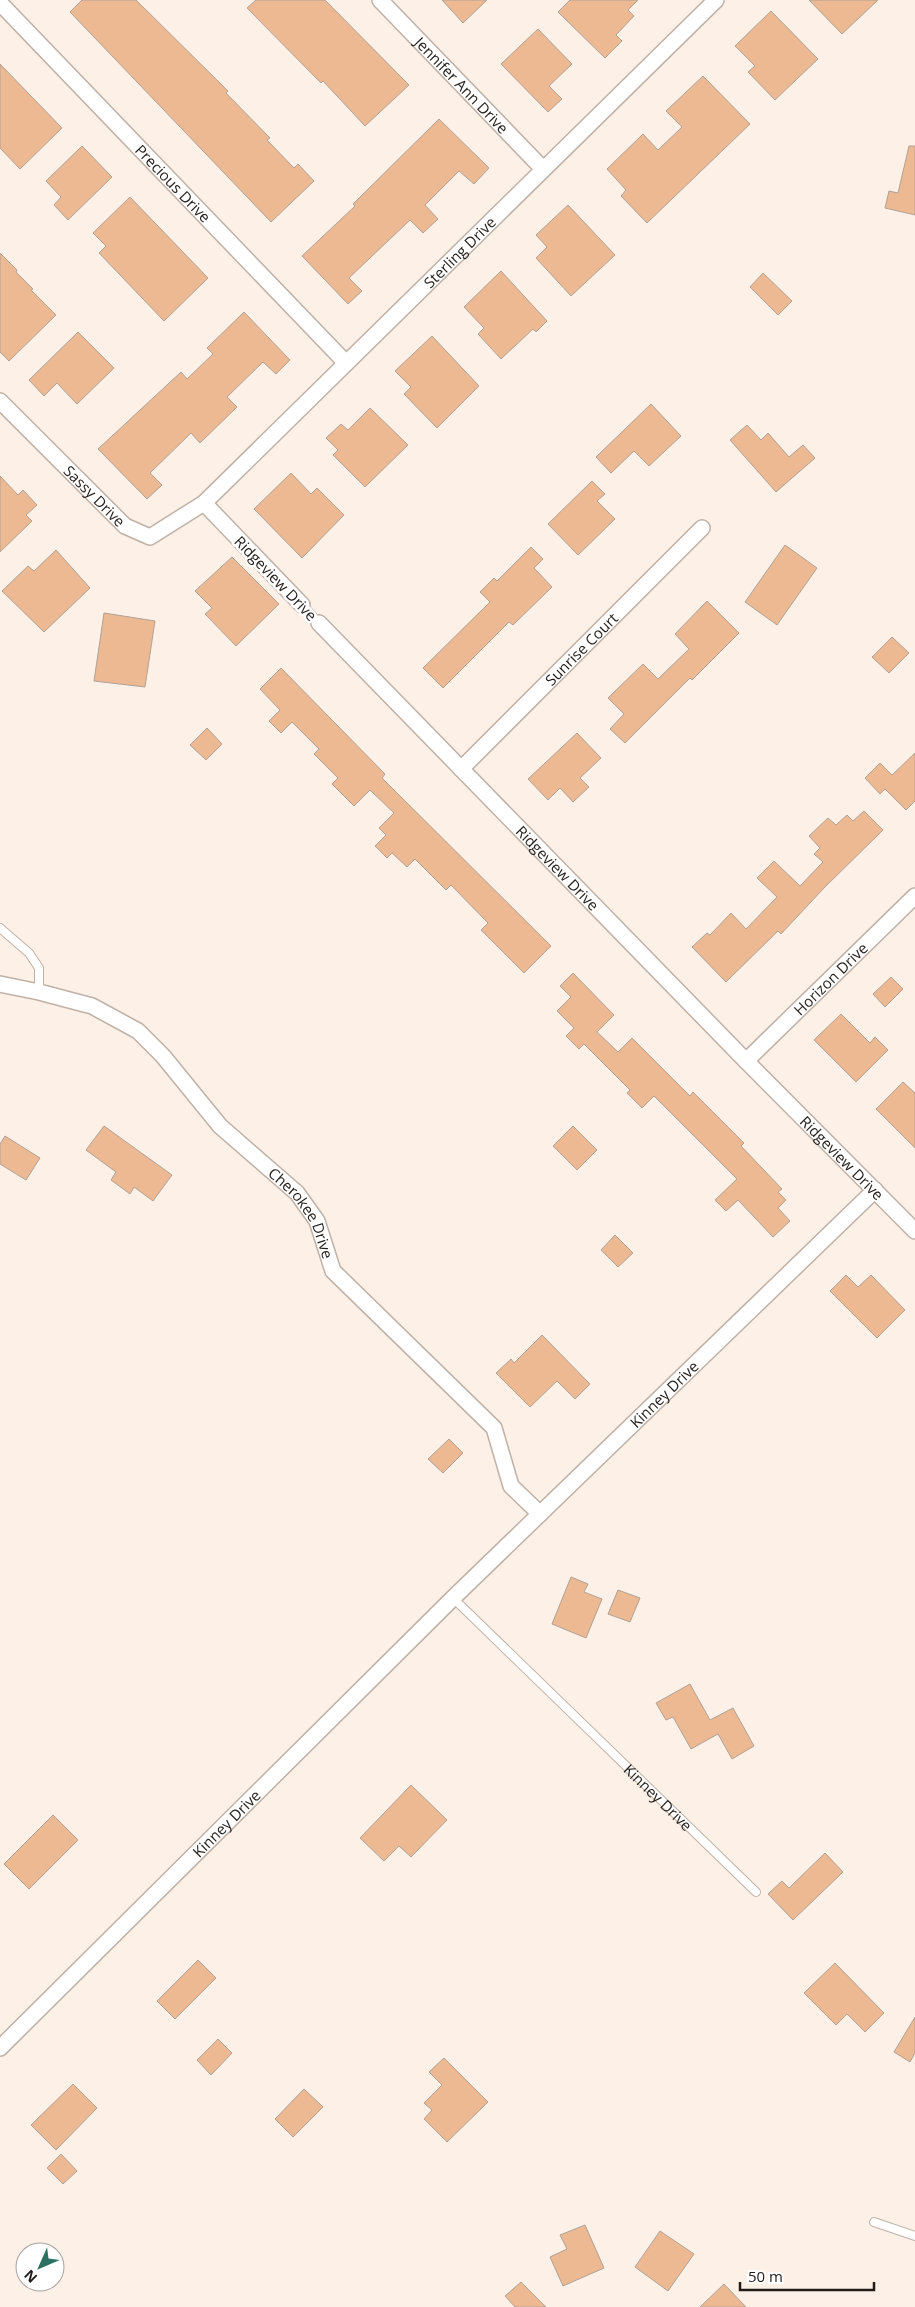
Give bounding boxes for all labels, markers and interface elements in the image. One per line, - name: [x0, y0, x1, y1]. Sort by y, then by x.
- street label: Jennifer Ann Drive: [409, 31, 513, 138]
- street label: Precious Drive: [131, 140, 215, 226]
- street label: Sterling Drive: [419, 212, 500, 292]
- street label: Sassy Drive: [60, 461, 130, 531]
- street label: Ridgeview Drive: [230, 531, 322, 625]
- street label: Sunrise Court: [540, 608, 622, 690]
- street label: Ridgeview Drive: [512, 821, 604, 915]
- street label: Horizon Drive: [789, 938, 872, 1019]
- street label: Ridgeview Drive: [796, 1111, 888, 1204]
- street label: Cherokee Drive: [264, 1163, 338, 1261]
- street label: Kinney Drive: [625, 1356, 703, 1432]
- street label: Kinney Drive: [620, 1759, 697, 1835]
- street label: Kinney Drive: [188, 1785, 265, 1861]
- north arrow: [15, 2242, 65, 2292]
- scale bar: [740, 2260, 874, 2292]
- text: N: [20, 2266, 41, 2287]
- text: 50 m: [748, 2266, 783, 2286]

